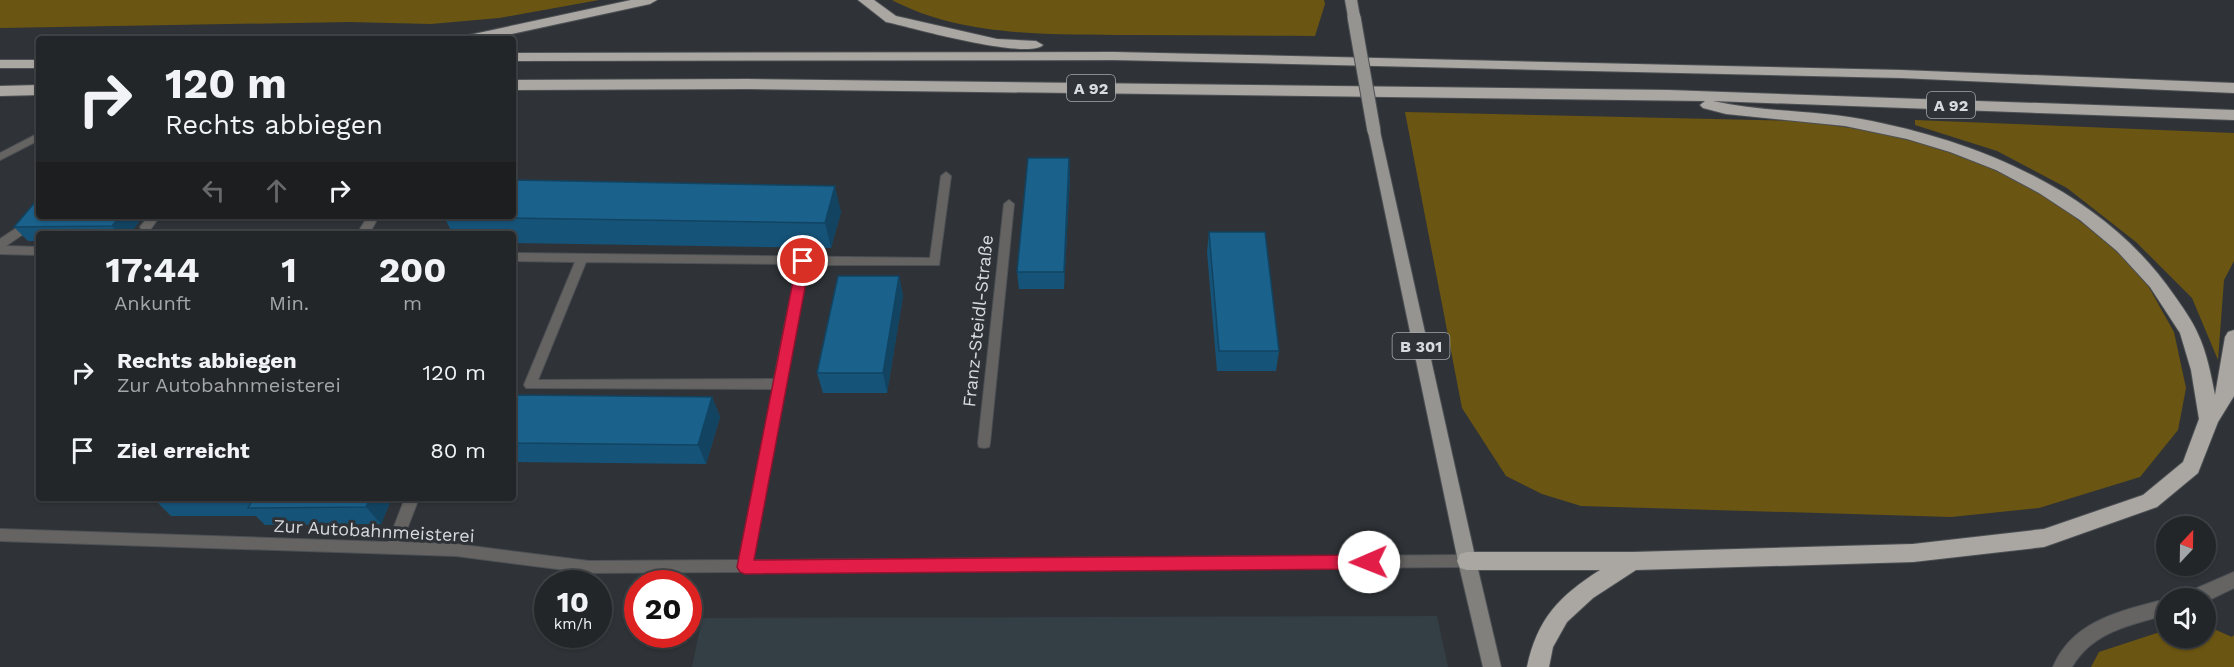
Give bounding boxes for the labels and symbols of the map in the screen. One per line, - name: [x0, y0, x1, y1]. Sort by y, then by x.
- road number: A 92: [1067, 75, 1115, 101]
- road number: A 92: [1927, 92, 1975, 118]
- street label: Franz-Steidl-Straße: [958, 234, 997, 408]
- pin: [777, 235, 828, 286]
- road number: B 301: [1392, 333, 1450, 359]
- street label: Zur Autobahnmeisterei: [273, 515, 475, 546]
- north arrow: [2156, 516, 2216, 576]
- position arrow: [1337, 530, 1401, 594]
- speed limit sign: 20: [624, 570, 702, 648]

